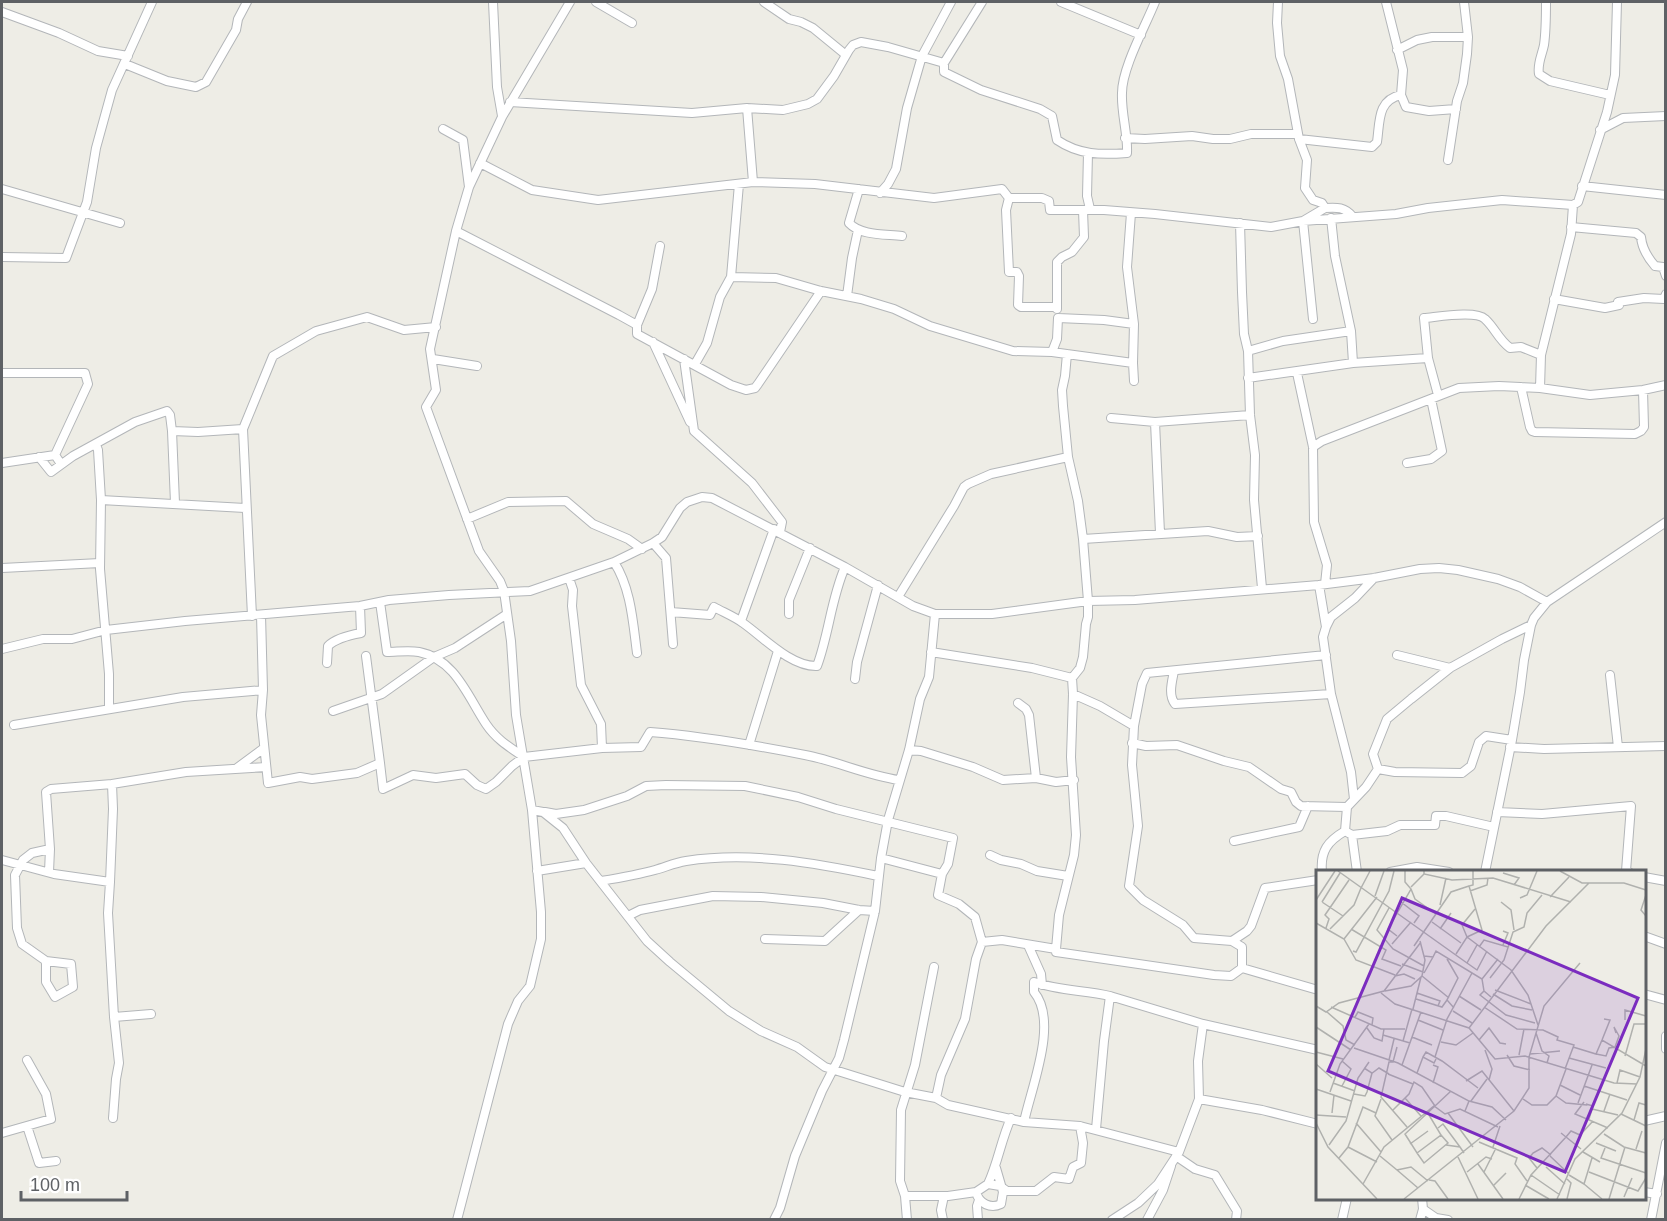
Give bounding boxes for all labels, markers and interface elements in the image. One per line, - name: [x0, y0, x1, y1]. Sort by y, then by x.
- inset map: [1316, 870, 1646, 1200]
- scale bar: [21, 1164, 128, 1202]
- text: 100 m: [30, 1175, 80, 1195]

